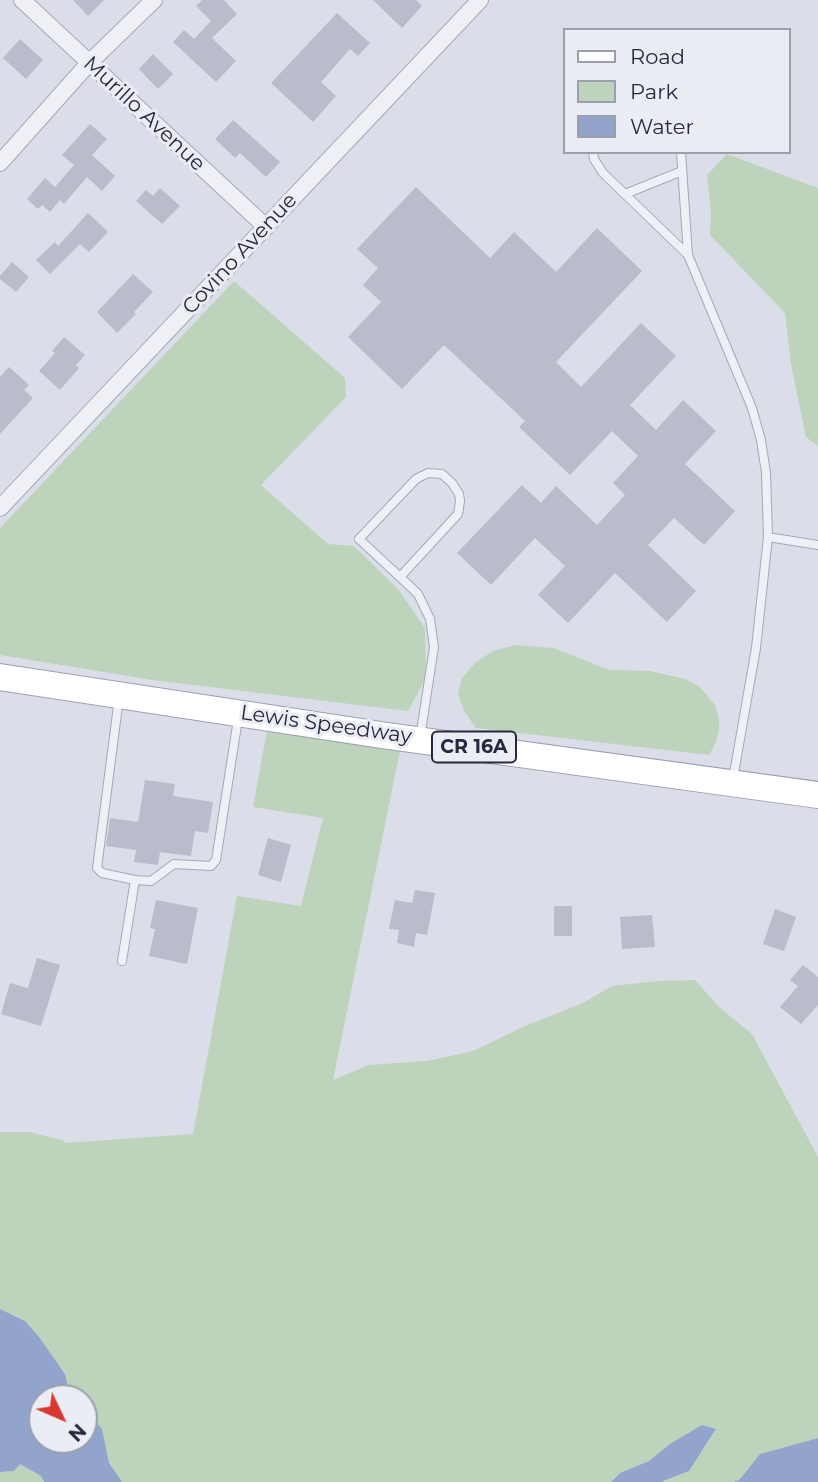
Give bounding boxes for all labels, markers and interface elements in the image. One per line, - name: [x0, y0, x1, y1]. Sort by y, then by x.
- legend: [562, 28, 790, 154]
- text: Road: [630, 44, 685, 69]
- street label: Murillo Avenue: [78, 51, 210, 177]
- text: Park: [630, 79, 678, 104]
- text: Water: [630, 114, 694, 139]
- street label: Covino Avenue: [177, 188, 303, 320]
- street label: Lewis Speedway: [239, 701, 413, 749]
- road number: CR 16A: [432, 732, 516, 762]
- north arrow: [28, 1384, 98, 1454]
- text: N: [63, 1419, 91, 1446]

